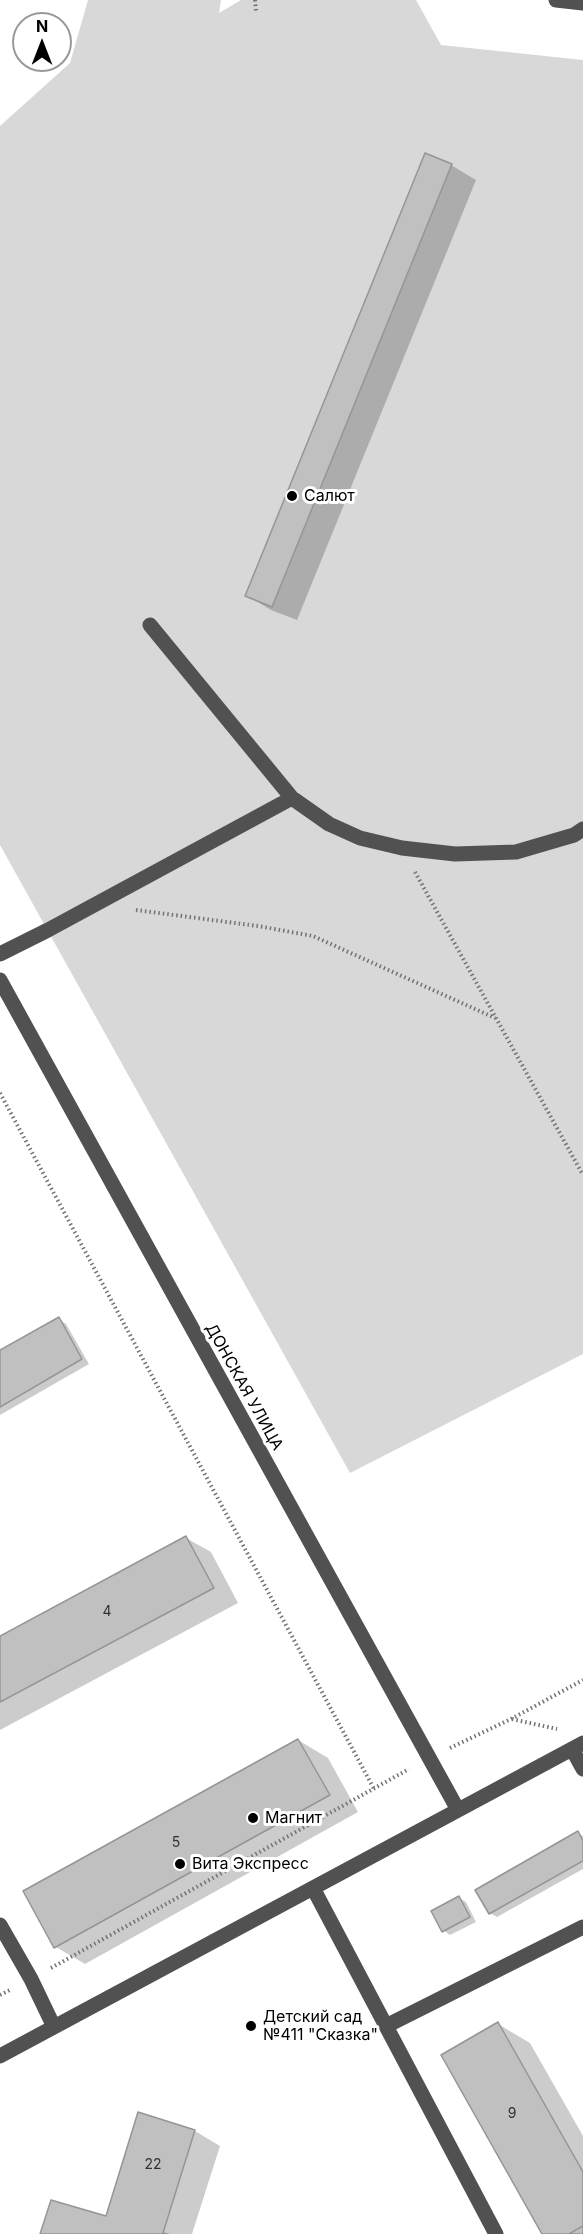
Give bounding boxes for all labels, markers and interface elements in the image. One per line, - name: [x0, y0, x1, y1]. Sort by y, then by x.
- north arrow: [12, 12, 72, 72]
- text: N: [36, 16, 48, 36]
- place label: Салют: [304, 486, 355, 506]
- marker: Салют: [285, 489, 299, 503]
- street label: ДОНСКАЯ УЛИЦА: [201, 1320, 287, 1454]
- house number: 4: [102, 1604, 112, 1620]
- place label: Магнит: [265, 1808, 322, 1828]
- marker: Магнит: [246, 1811, 260, 1825]
- house number: 5: [172, 1835, 180, 1851]
- place label: Вита Экспресс: [192, 1854, 309, 1874]
- marker: Вита Экспресс: [173, 1857, 187, 1871]
- place label: Детский сад №411 "Сказка": [263, 2007, 378, 2045]
- marker: Детский сад №411 "Сказка": [244, 2019, 258, 2033]
- house number: 9: [508, 2106, 516, 2122]
- house number: 22: [144, 2157, 162, 2173]

